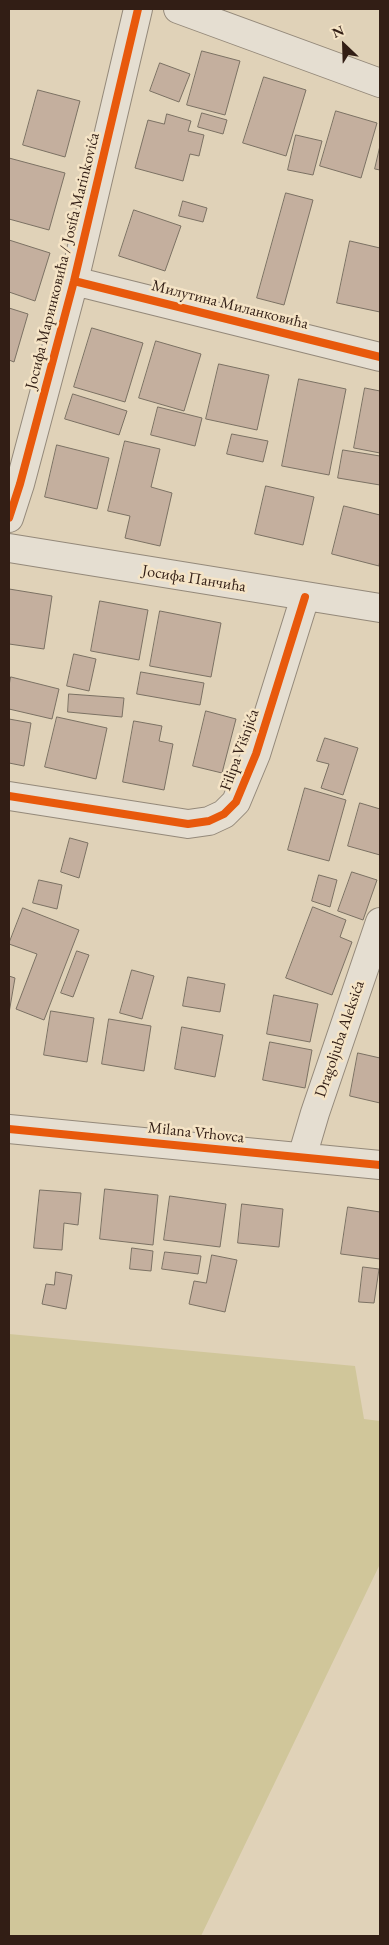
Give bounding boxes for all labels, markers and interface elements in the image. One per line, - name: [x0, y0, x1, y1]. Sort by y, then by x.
- north arrow: [319, 20, 369, 70]
- text: N: [329, 21, 347, 42]
- street label: Јосифа Маринковића / Josifa Marinkovića: [22, 131, 104, 391]
- street label: Милутина Миланковића: [150, 276, 310, 334]
- street label: Јосифа Панчића: [141, 561, 247, 597]
- street label: Filipa Višnjića: [216, 706, 264, 794]
- street label: Dragoljuba Aleksića: [311, 978, 369, 1100]
- street label: Milana Vrhovca: [147, 1118, 245, 1148]

